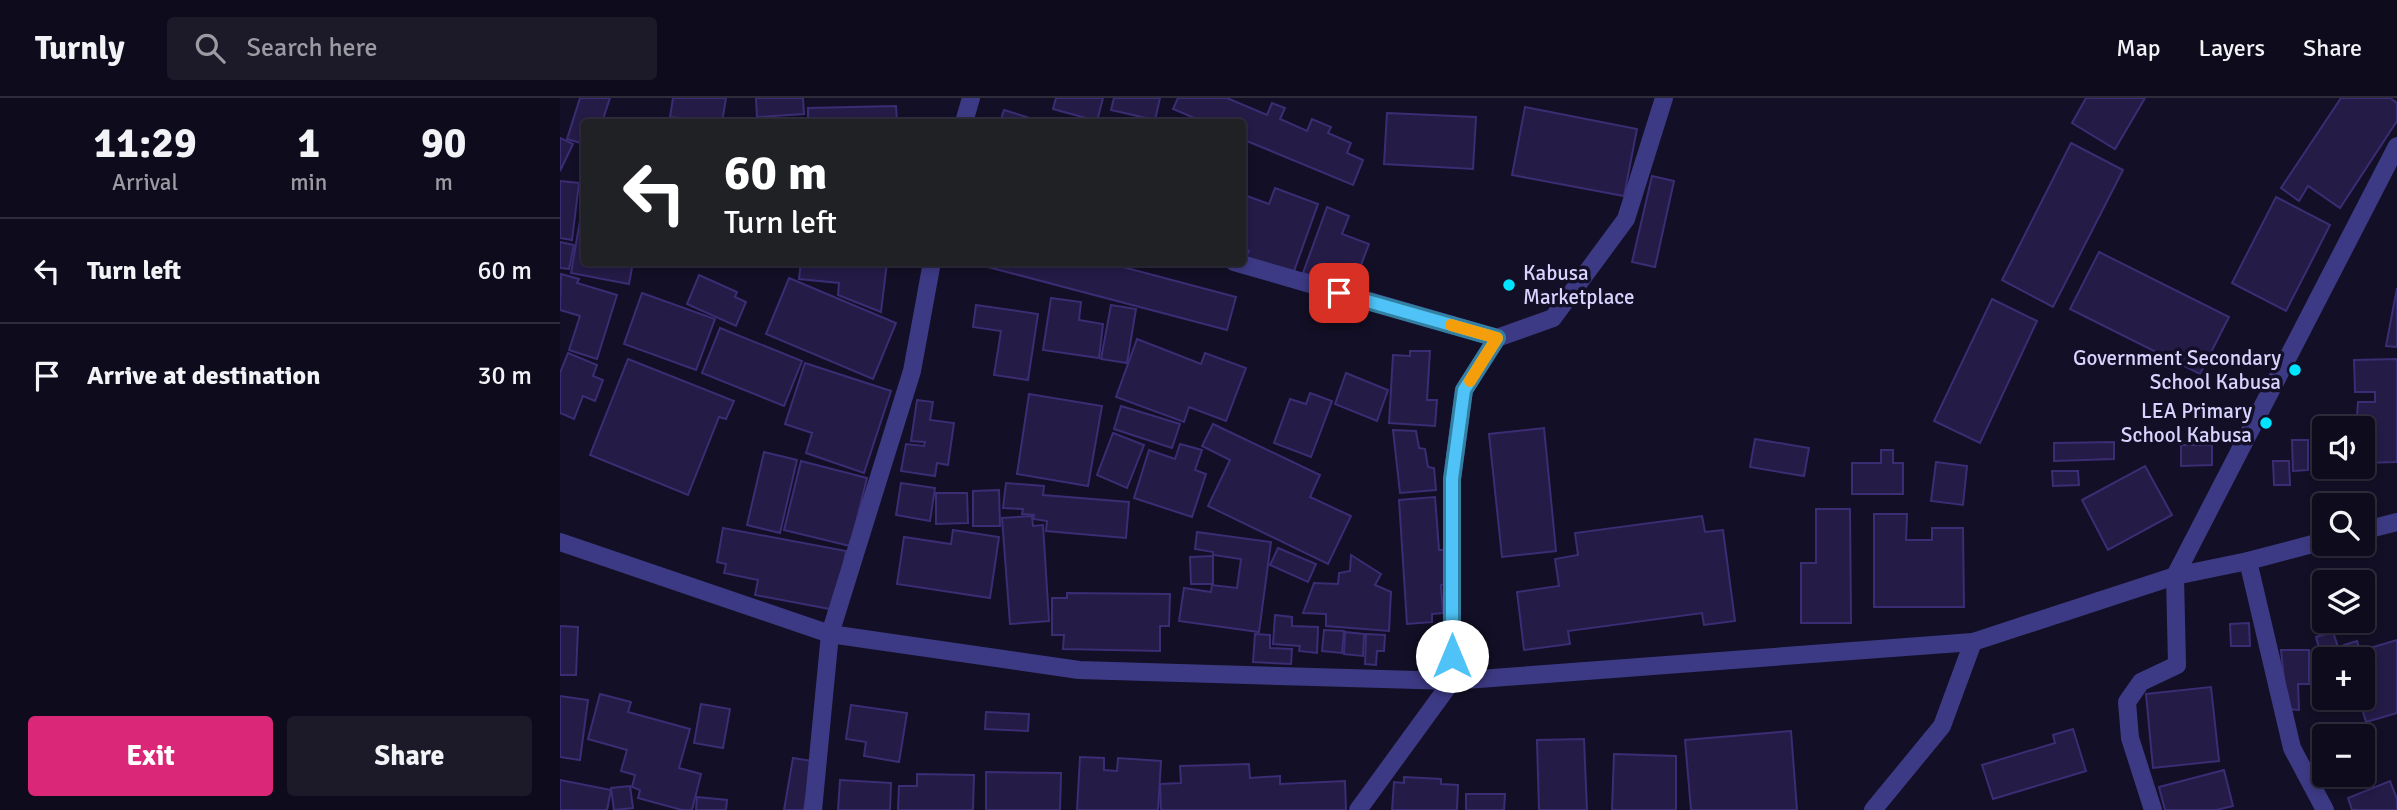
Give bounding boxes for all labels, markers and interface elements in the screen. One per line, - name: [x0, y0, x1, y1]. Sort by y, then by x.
- search box: [167, 17, 657, 80]
- text: Turnly: [35, 28, 125, 69]
- icon: search: [191, 29, 229, 67]
- text: Search here: [247, 32, 378, 64]
- text: Map: [2116, 33, 2161, 63]
- text: Layers: [2199, 33, 2265, 63]
- text: Share: [2303, 33, 2362, 63]
- text: 11:29: [94, 118, 197, 169]
- text: 1: [298, 118, 320, 169]
- text: 90: [421, 118, 466, 169]
- text: 60 m: [724, 143, 827, 203]
- icon: left: [609, 147, 700, 238]
- text: Arrival: [112, 168, 178, 197]
- text: min: [290, 168, 327, 197]
- text: m: [435, 168, 453, 197]
- text: Turn left: [724, 203, 837, 242]
- icon: left: [28, 252, 66, 290]
- text: Turn left: [87, 255, 181, 287]
- text: 60 m: [477, 255, 532, 287]
- place label: Kabusa Marketplace: [1523, 260, 1635, 310]
- pin: [1309, 263, 1369, 323]
- icon: arrive: [1320, 274, 1358, 312]
- marker: Kabusa Marketplace: [1501, 277, 1517, 293]
- place label: Government Secondary School Kabusa: [2073, 345, 2281, 395]
- icon: arrive: [28, 357, 66, 395]
- text: Arrive at destination: [87, 360, 320, 392]
- text: 30 m: [477, 360, 532, 392]
- marker: Government Secondary School Kabusa: [2287, 362, 2303, 378]
- place label: LEA Primary School Kabusa: [2121, 398, 2252, 448]
- marker: LEA Primary School Kabusa: [2258, 415, 2274, 431]
- map controls: [2312, 416, 2375, 787]
- button: sound: [2312, 416, 2375, 479]
- button: search: [2312, 493, 2375, 556]
- button: layers: [2312, 570, 2375, 633]
- position arrow: [1415, 619, 1489, 693]
- button: +: [2312, 647, 2375, 710]
- button: Exit: [28, 716, 273, 796]
- button: Share: [287, 716, 532, 796]
- button: −: [2312, 724, 2375, 787]

